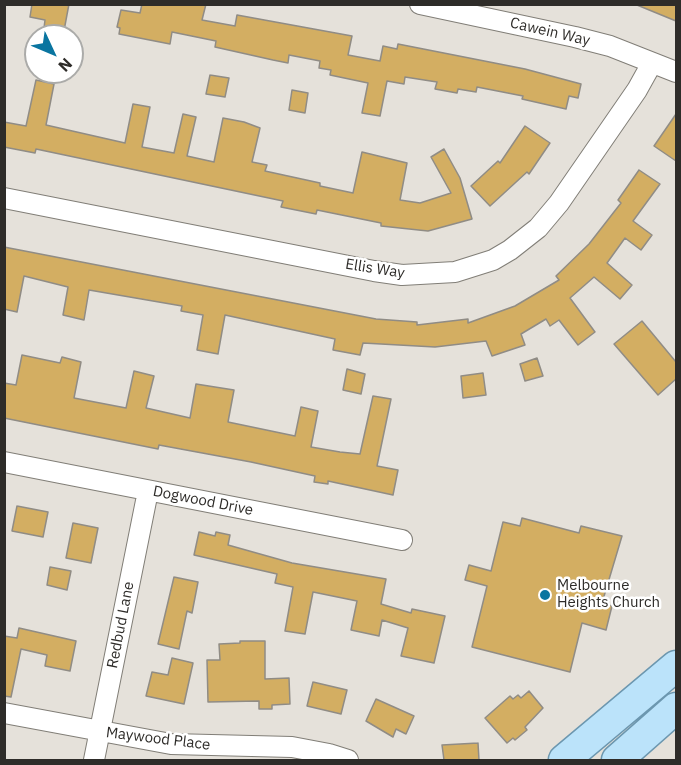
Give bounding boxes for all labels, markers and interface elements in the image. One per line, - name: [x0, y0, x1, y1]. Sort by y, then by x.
- street label: Cawein Way: [508, 14, 592, 50]
- north arrow: [24, 24, 84, 84]
- text: N: [54, 54, 77, 76]
- street label: Ellis Way: [344, 255, 406, 283]
- street label: Dogwood Drive: [151, 482, 255, 520]
- place label: Melbourne Heights Church: [557, 577, 660, 612]
- street label: Redbud Lane: [104, 580, 138, 670]
- marker: Melbourne Heights Church: [538, 588, 552, 602]
- street label: Maywood Place: [105, 724, 211, 754]

